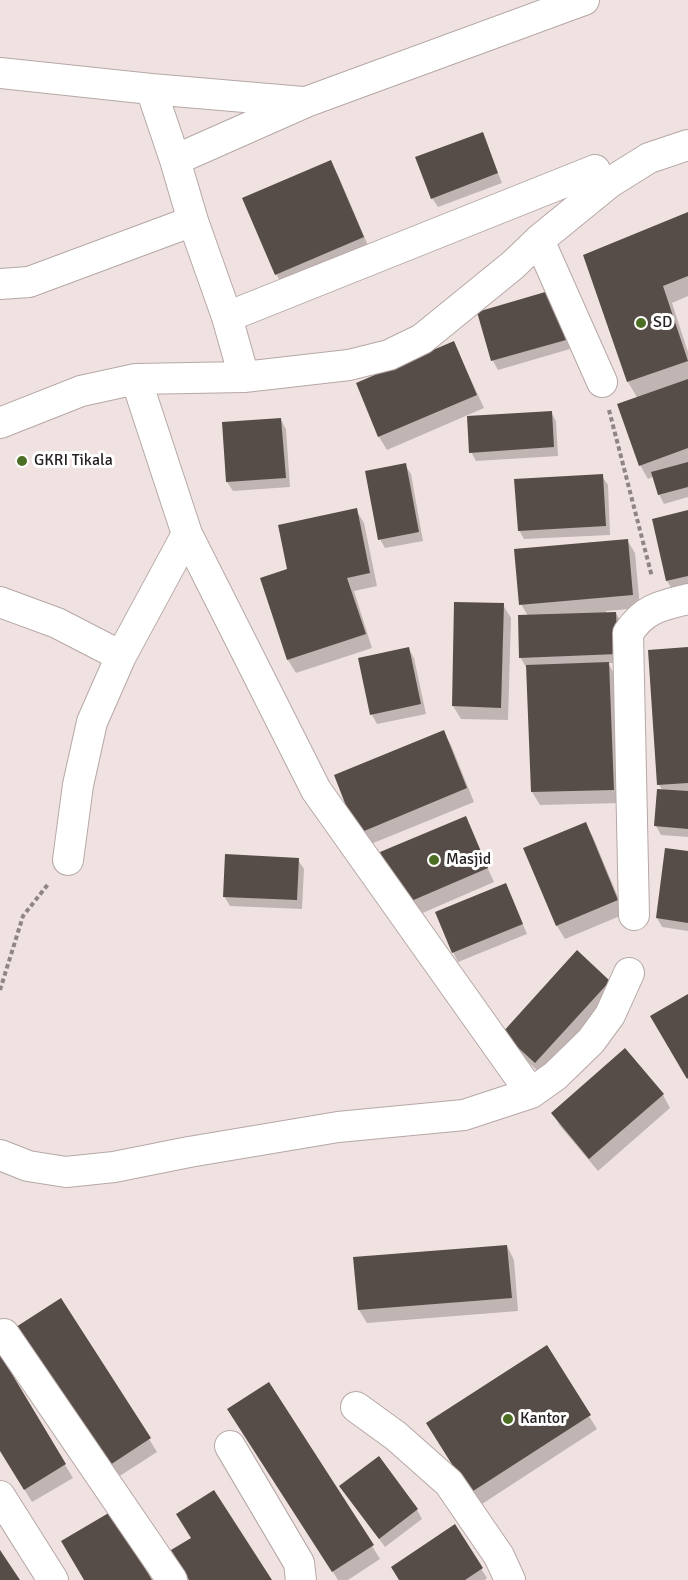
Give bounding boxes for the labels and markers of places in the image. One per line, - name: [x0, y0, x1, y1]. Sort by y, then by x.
- place label: SD: [653, 313, 672, 333]
- marker: SD: [634, 316, 648, 330]
- place label: GKRI Tikala: [34, 451, 113, 471]
- marker: GKRI Tikala: [15, 454, 29, 468]
- place label: Masjid: [446, 850, 491, 870]
- marker: Masjid: [427, 853, 441, 867]
- place label: Kantor: [520, 1409, 566, 1429]
- marker: Kantor: [501, 1412, 515, 1426]

